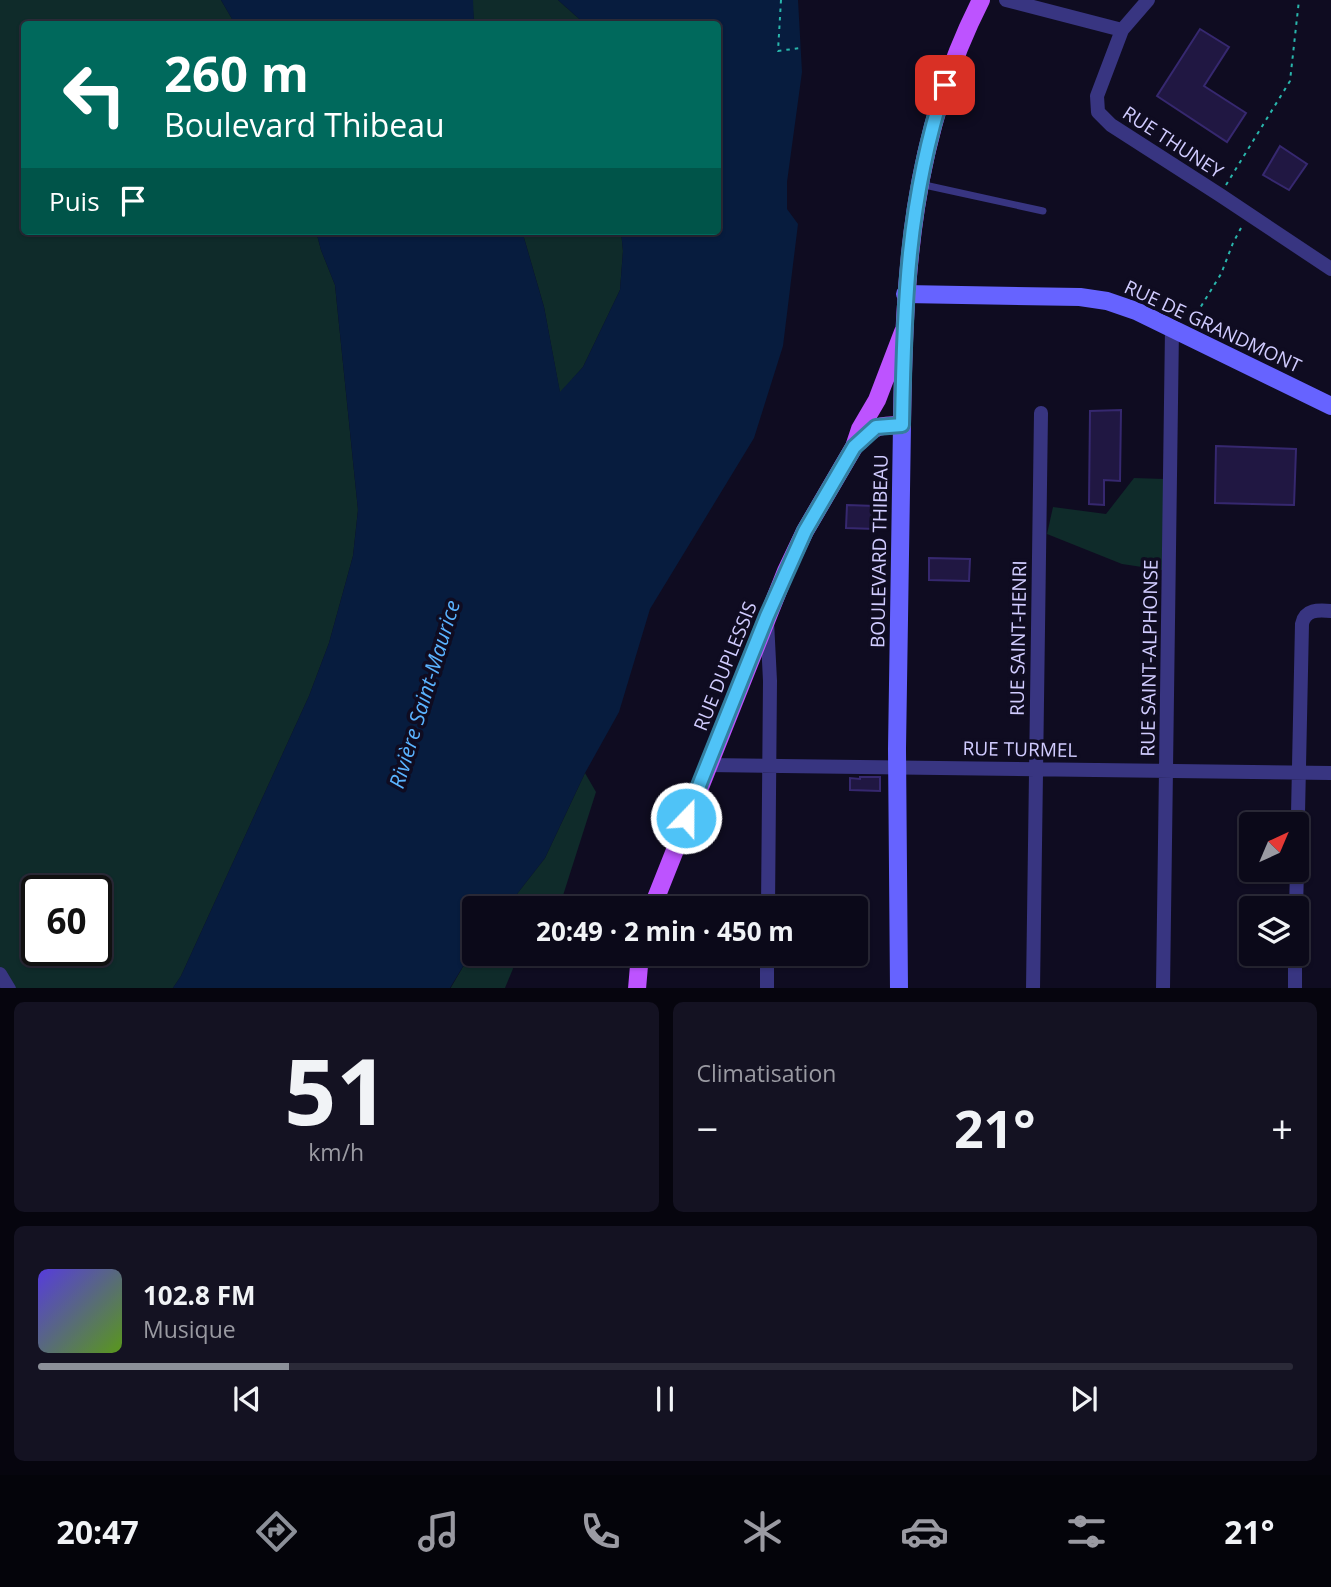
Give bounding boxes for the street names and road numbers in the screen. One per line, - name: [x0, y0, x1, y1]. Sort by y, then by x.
- street label: RUE THUNEY: [1118, 100, 1229, 184]
- street label: RUE DE GRANDMONT: [1120, 274, 1306, 379]
- street label: BOULEVARD THIBEAU: [864, 454, 894, 648]
- street label: RUE SAINT-ALPHONSE: [1134, 559, 1164, 757]
- street label: RUE SAINT-HENRI: [1004, 560, 1032, 716]
- street label: RUE DUPLESSIS: [687, 598, 763, 734]
- street label: RUE TURMEL: [962, 735, 1078, 763]

